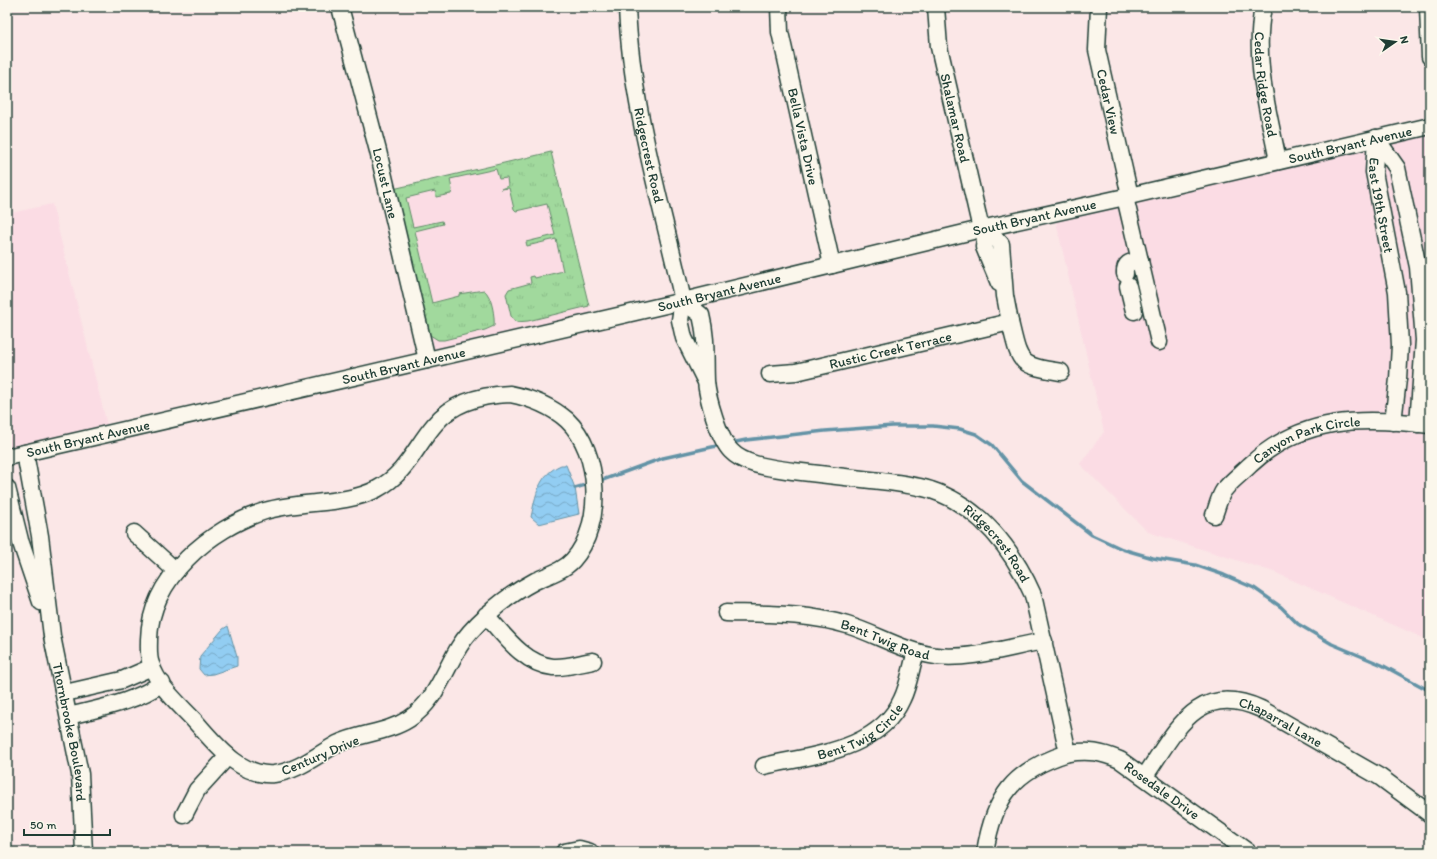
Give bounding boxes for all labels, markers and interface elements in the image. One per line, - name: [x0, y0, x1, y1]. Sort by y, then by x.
- north arrow: [1375, 22, 1415, 62]
- street label: Cedar Ridge Road: [1251, 31, 1281, 139]
- text: N: [1397, 35, 1411, 45]
- street label: Cedar View: [1093, 67, 1124, 137]
- street label: Shalamar Road: [936, 72, 974, 165]
- street label: Bella Vista Drive: [784, 86, 822, 187]
- street label: Ridgecrest Road: [630, 106, 668, 205]
- street label: South Bryant Avenue: [1287, 122, 1414, 168]
- street label: Locust Lane: [369, 146, 402, 221]
- street label: East 19th Street: [1365, 157, 1397, 255]
- street label: South Bryant Avenue: [971, 196, 1098, 240]
- street label: South Bryant Avenue: [656, 270, 783, 316]
- street label: Rustic Creek Terrace: [828, 328, 954, 373]
- street label: South Bryant Avenue: [340, 343, 467, 388]
- street label: Canyon Park Circle: [1249, 413, 1361, 468]
- street label: South Bryant Avenue: [25, 416, 152, 461]
- street label: Ridgecrest Road: [960, 501, 1034, 586]
- street label: Bent Twig Road: [839, 616, 932, 664]
- street label: Thornbrooke Boulevard: [49, 661, 89, 802]
- street label: Chaparral Lane: [1237, 694, 1325, 751]
- street label: Bent Twig Circle: [816, 701, 907, 764]
- street label: Century Drive: [279, 731, 362, 780]
- street label: Rosedale Drive: [1121, 758, 1203, 824]
- scale bar: [24, 811, 110, 837]
- text: 50 m: [30, 818, 56, 832]

